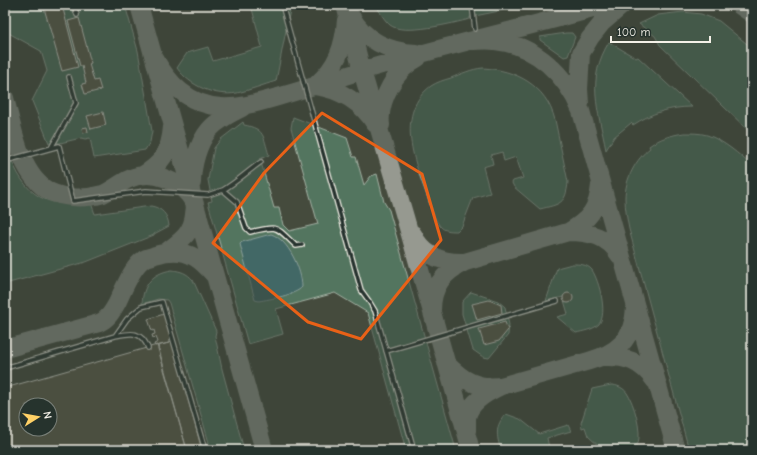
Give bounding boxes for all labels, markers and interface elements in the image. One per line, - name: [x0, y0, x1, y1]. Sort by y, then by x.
- scale bar: [611, 18, 710, 44]
- text: 100 m: [617, 25, 650, 39]
- north arrow: [18, 397, 58, 437]
- text: N: [40, 410, 54, 420]

